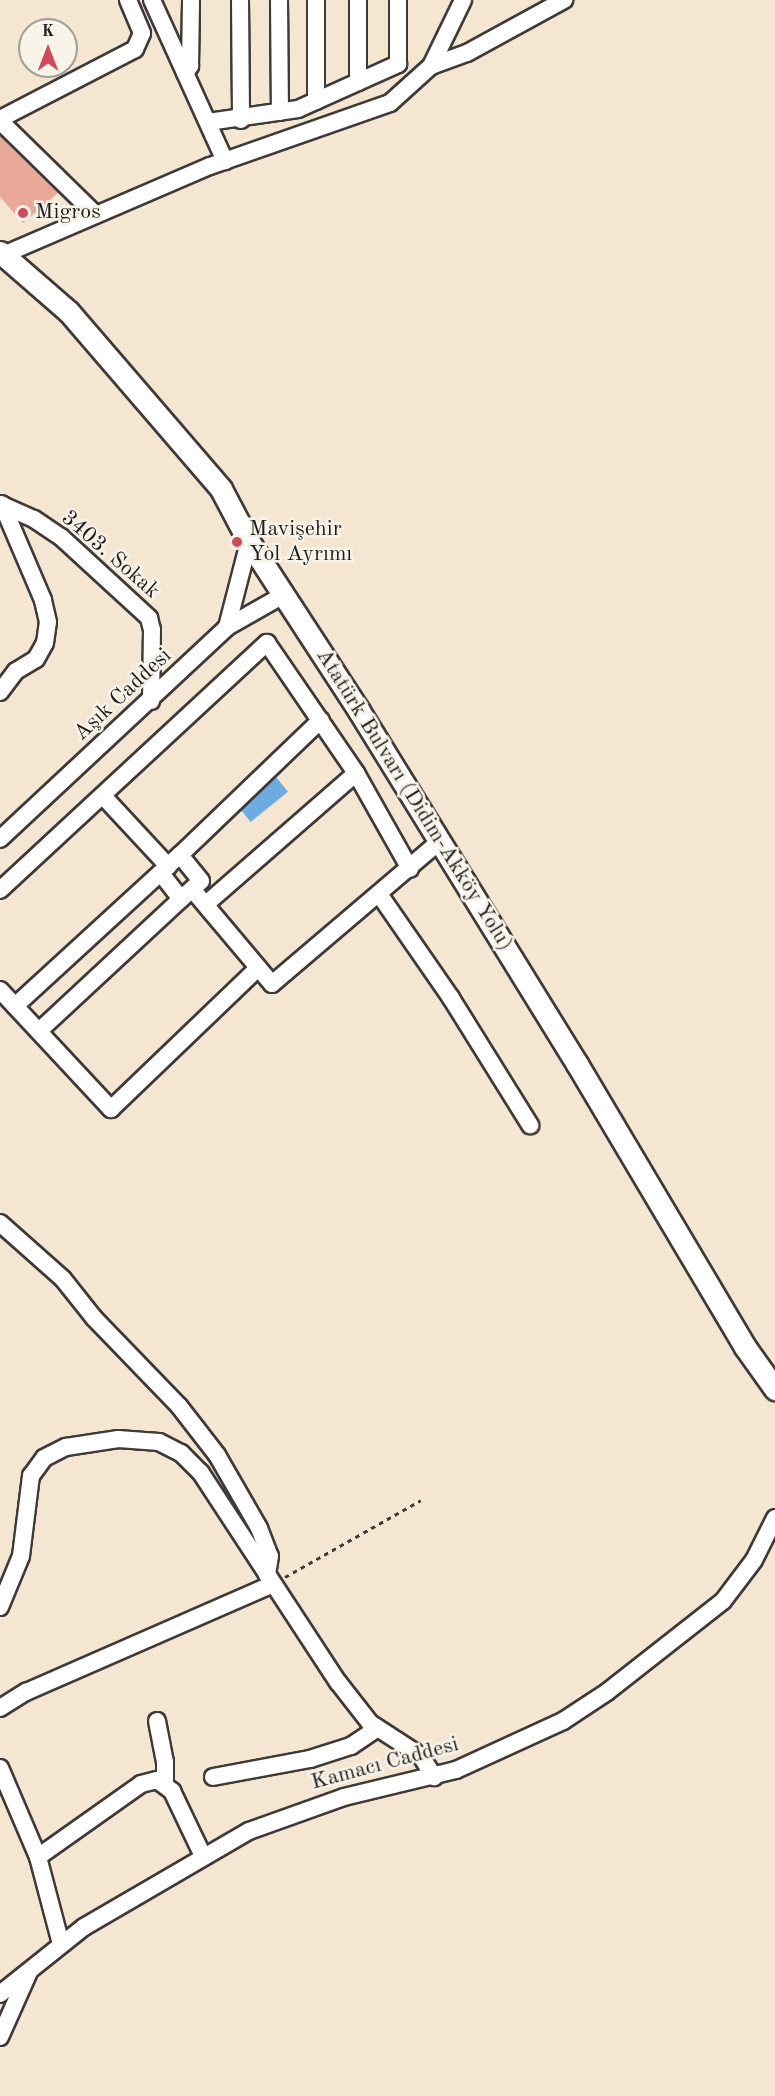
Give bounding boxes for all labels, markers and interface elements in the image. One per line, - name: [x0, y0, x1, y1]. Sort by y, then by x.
- north arrow: [18, 18, 78, 78]
- text: K: [42, 24, 54, 40]
- place label: Migros: [35, 200, 101, 226]
- marker: Migros: [16, 206, 30, 220]
- street label: 3403. Sokak: [55, 505, 165, 605]
- place label: Mavişehir Yol Ayrımı: [249, 516, 352, 568]
- marker: Mavişehir Yol Ayrımı: [230, 535, 244, 549]
- street label: Aşık Caddesi: [69, 643, 177, 747]
- street label: Atatürk Bulvarı (Didim-Akköy Yolu): [310, 644, 518, 956]
- street label: Kamacı Caddesi: [308, 1732, 462, 1796]

